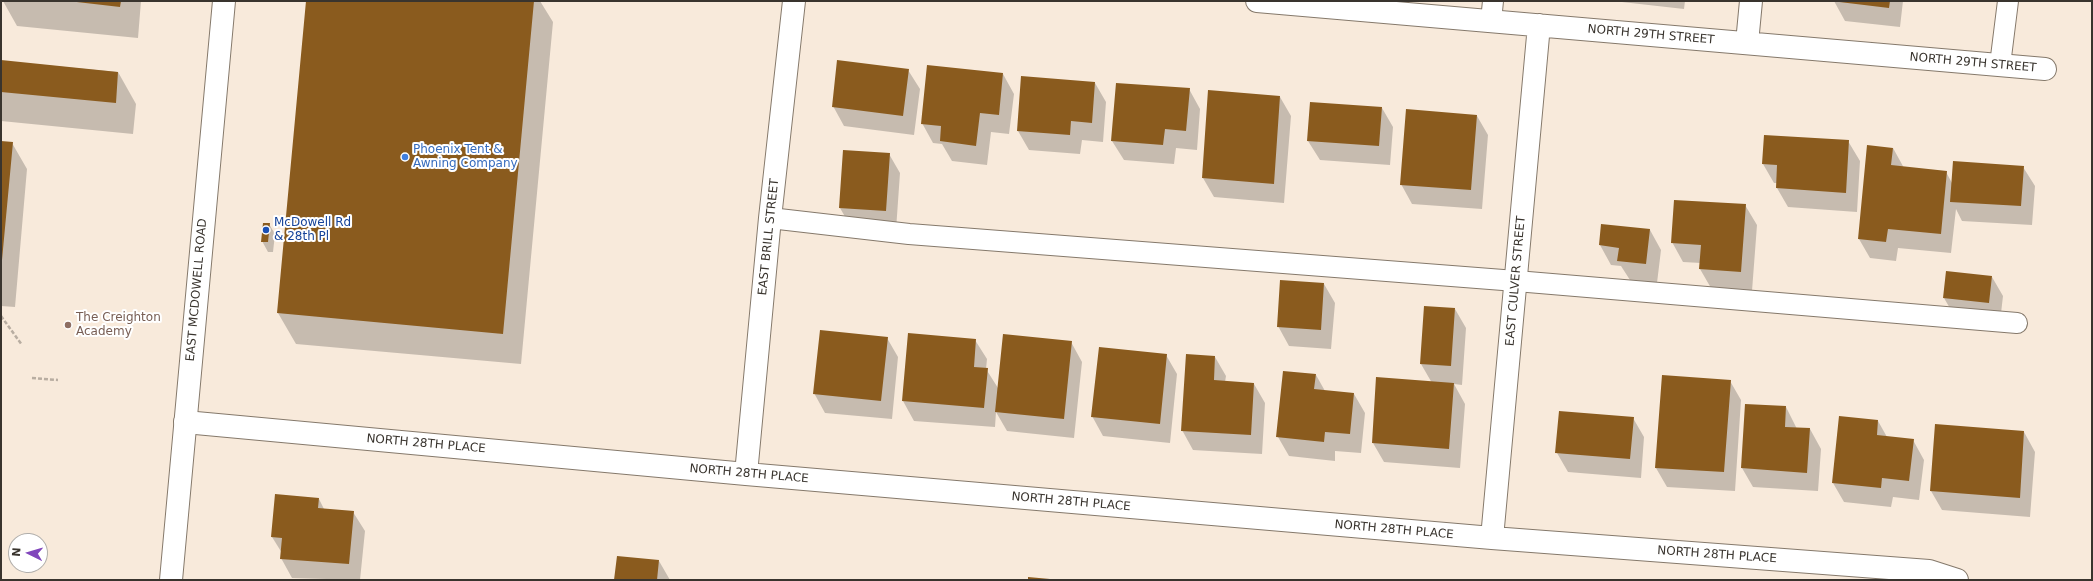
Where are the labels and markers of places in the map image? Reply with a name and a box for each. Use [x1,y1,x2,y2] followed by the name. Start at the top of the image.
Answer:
[413,143,518,171] place label: Phoenix Tent & Awning Company
[400,152,410,162] marker: Phoenix Tent & Awning Company
[274,216,351,244] place label: McDowell Rd & 28th Pl
[261,225,271,235] marker: McDowell Rd & 28th Pl
[76,311,161,339] place label: The Creighton Academy
[63,320,73,330] marker: The Creighton Academy

